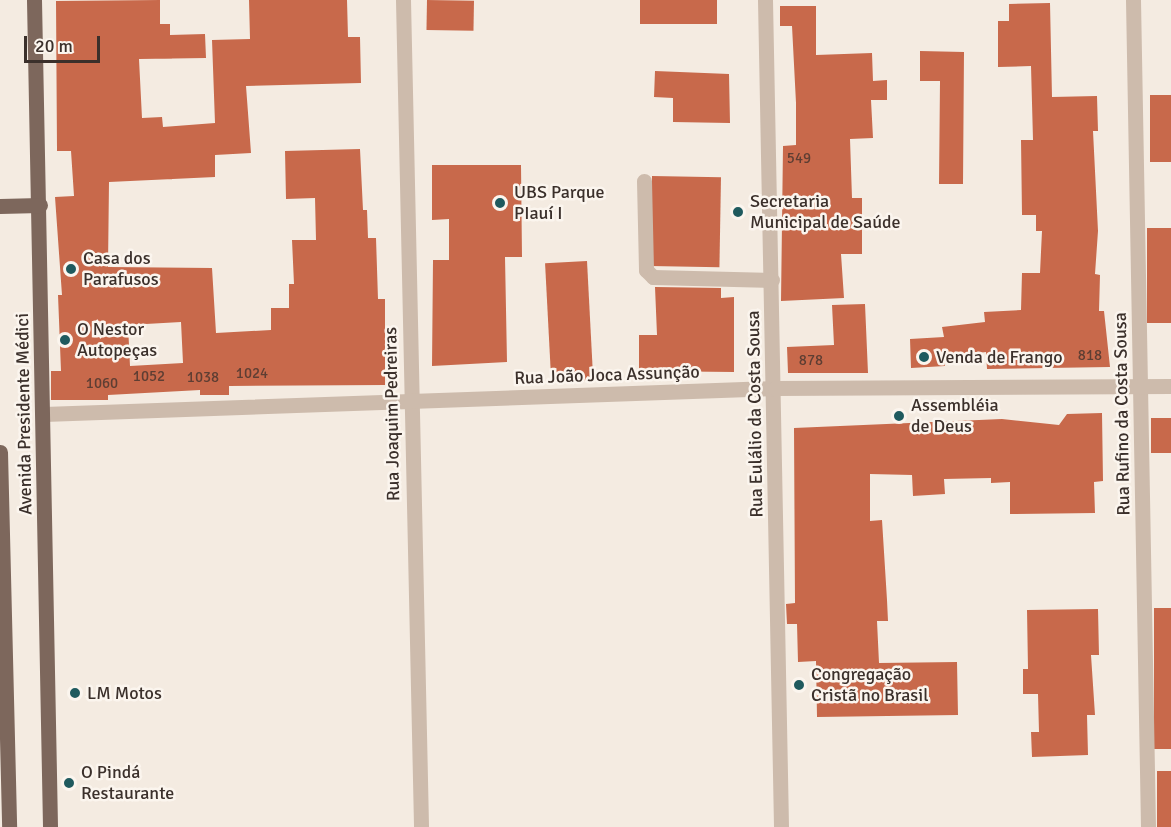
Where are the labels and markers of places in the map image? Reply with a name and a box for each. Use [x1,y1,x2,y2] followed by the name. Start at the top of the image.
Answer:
[514,182,605,224] place label: UBS Parque PIauí I
[750,191,901,234] place label: Secretaria Municipal de Saúde
[491,194,509,212] marker: UBS Parque PIauí I
[731,205,745,219] marker: Secretaria Municipal de Saúde
[83,248,159,290] place label: Casa dos Parafusos
[64,262,78,276] marker: Casa dos Parafusos
[77,319,157,362] place label: O Nestor Autopeças
[58,333,72,347] marker: O Nestor Autopeças
[936,346,1063,368] place label: Venda de Frango
[917,350,931,364] marker: Venda de Frango
[911,395,999,438] place label: Assembléia de Deus
[892,409,906,423] marker: Assembléia de Deus
[811,664,928,706] place label: Congregação Cristã no Brasil
[792,678,806,692] marker: Congregação Cristã no Brasil
[87,682,162,704] place label: LM Motos
[68,686,82,700] marker: LM Motos
[81,762,174,804] place label: O Pindá Restaurante
[62,776,76,790] marker: O Pindá Restaurante

